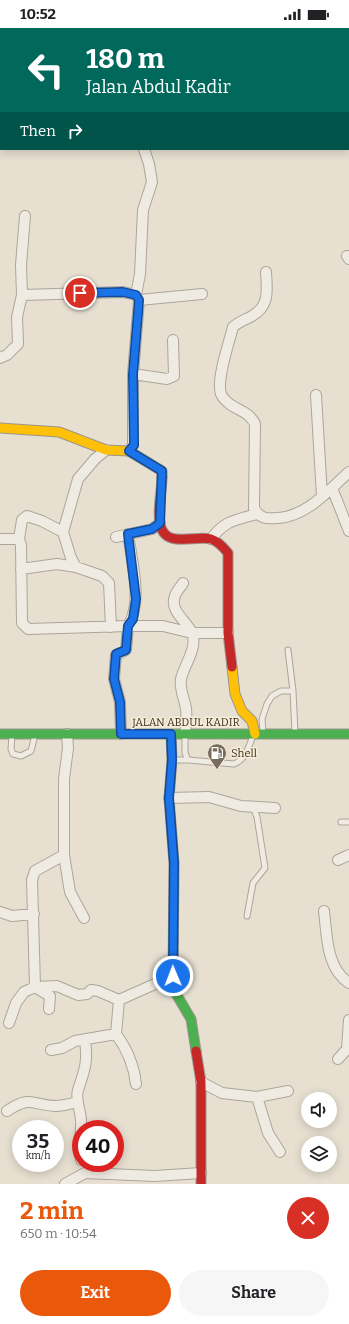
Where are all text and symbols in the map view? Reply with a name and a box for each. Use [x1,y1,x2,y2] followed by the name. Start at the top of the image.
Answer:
[20,5,56,23] text: 10:52
[86,42,164,75] text: 180 m
[20,44,72,96] icon: left
[86,76,231,98] text: Jalan Abdul Kadir
[64,120,86,142] icon: right
[20,122,56,140] text: Then
[63,276,97,310] pin
[69,282,91,304] icon: arrive
[131,716,241,729] street label: JALAN ABDUL KADIR
[206,742,228,770] fuel station icon: Shell
[231,747,257,760] place label: Shell
[152,955,194,997] position arrow
[301,1092,337,1172] map controls
[301,1092,337,1128] button: sound
[72,1120,124,1172] speed limit sign: 40
[27,1129,49,1153] text: 35
[301,1136,337,1172] button: layers
[26,1150,50,1162] text: km/h
[20,1197,84,1225] text: 2 min
[287,1197,329,1239] button: close
[20,1226,97,1241] text: 650 m · 10:54
[20,1270,171,1316] button: Exit
[179,1270,329,1316] button: Share

